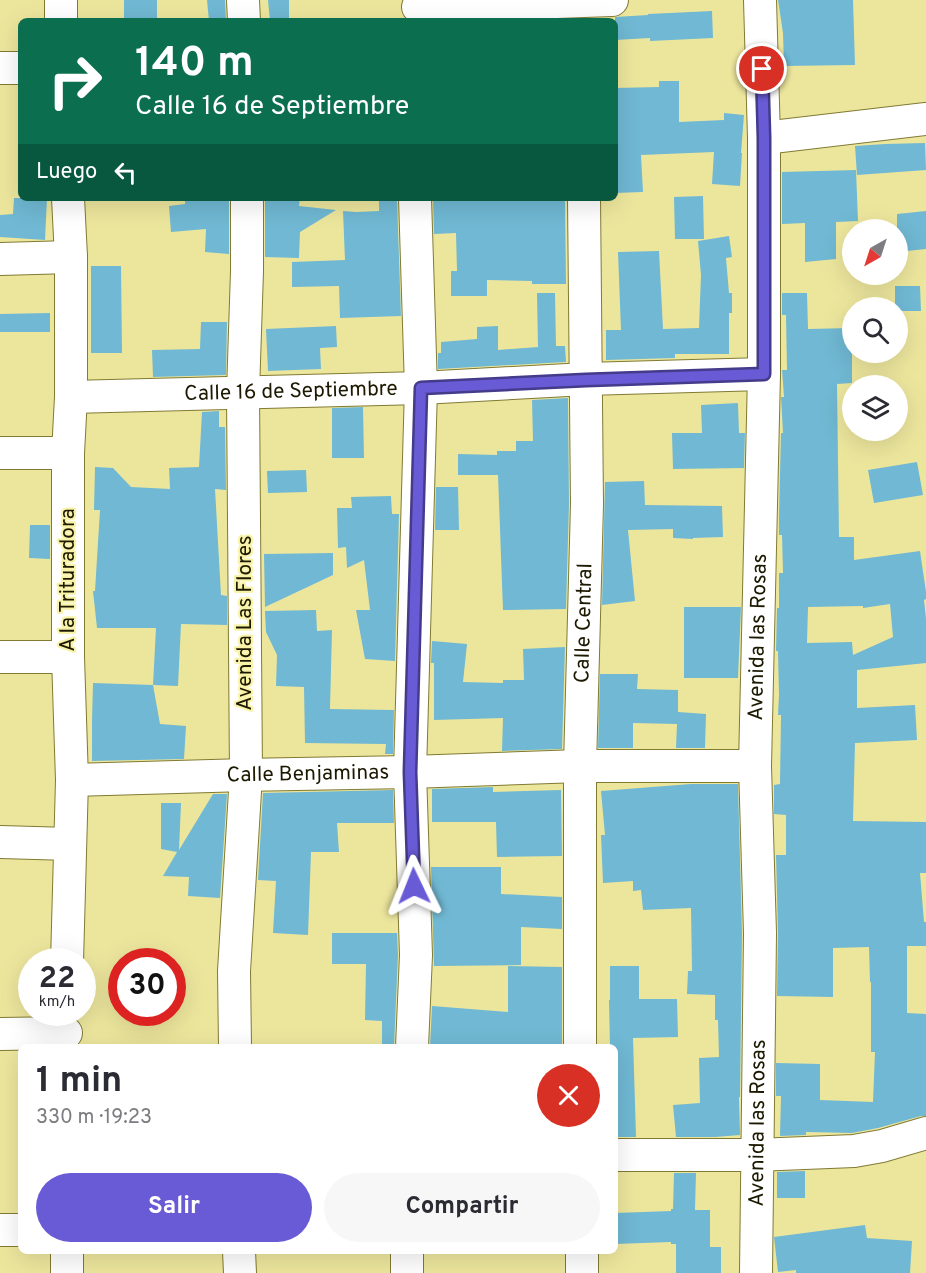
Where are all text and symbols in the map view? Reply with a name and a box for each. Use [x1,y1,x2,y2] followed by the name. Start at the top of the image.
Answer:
[135,38,254,91] text: 140 m
[36,42,114,120] icon: right
[736,43,787,94] pin
[745,52,778,85] icon: arrive
[135,90,409,124] text: Calle 16 de Septiembre
[109,156,142,189] icon: left
[36,159,97,186] text: Luego
[842,219,908,285] north arrow
[842,219,908,441] map controls
[842,297,908,363] button: search
[184,375,398,408] street label: Calle 16 de Septiembre
[842,375,908,441] button: layers
[55,508,82,652] street label: A la Trituradora
[232,535,259,711] street label: Avenida Las Flores
[743,553,773,721] street label: Avenida las Rosas
[569,563,599,683] street label: Calle Central
[226,759,389,789] street label: Calle Benjaminas
[382,854,446,918] position arrow
[108,948,186,1026] speed limit sign: 30
[39,961,75,998] text: 22
[39,993,75,1012] text: km/h
[743,1039,772,1207] street label: Avenida las Rosas
[36,1059,122,1105] text: 1 min
[537,1064,600,1127] button: close
[36,1105,152,1131] text: 330 m · 19:23
[36,1173,312,1242] button: Salir
[324,1173,600,1242] button: Compartir

